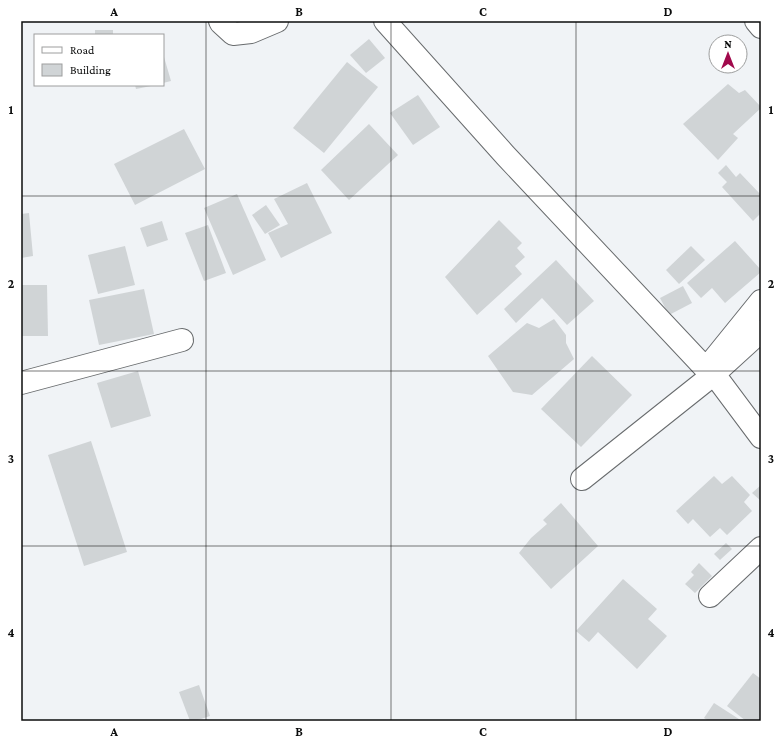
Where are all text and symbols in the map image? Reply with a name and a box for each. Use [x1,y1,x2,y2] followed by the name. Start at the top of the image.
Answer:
[109,4,118,19] text: A
[295,4,303,19] text: B
[479,4,487,19] text: C
[664,4,673,19] text: D
[34,34,164,86] legend
[708,34,748,74] north arrow
[724,38,732,50] text: N
[70,43,95,57] text: Road
[70,63,111,77] text: Building
[9,102,14,117] text: 1
[769,102,774,117] text: 1
[8,276,15,291] text: 2
[768,276,775,291] text: 2
[8,451,14,466] text: 3
[768,451,774,466] text: 3
[7,625,15,640] text: 4
[767,625,775,640] text: 4
[109,724,118,739] text: A
[295,724,303,739] text: B
[479,724,487,739] text: C
[664,724,673,739] text: D

